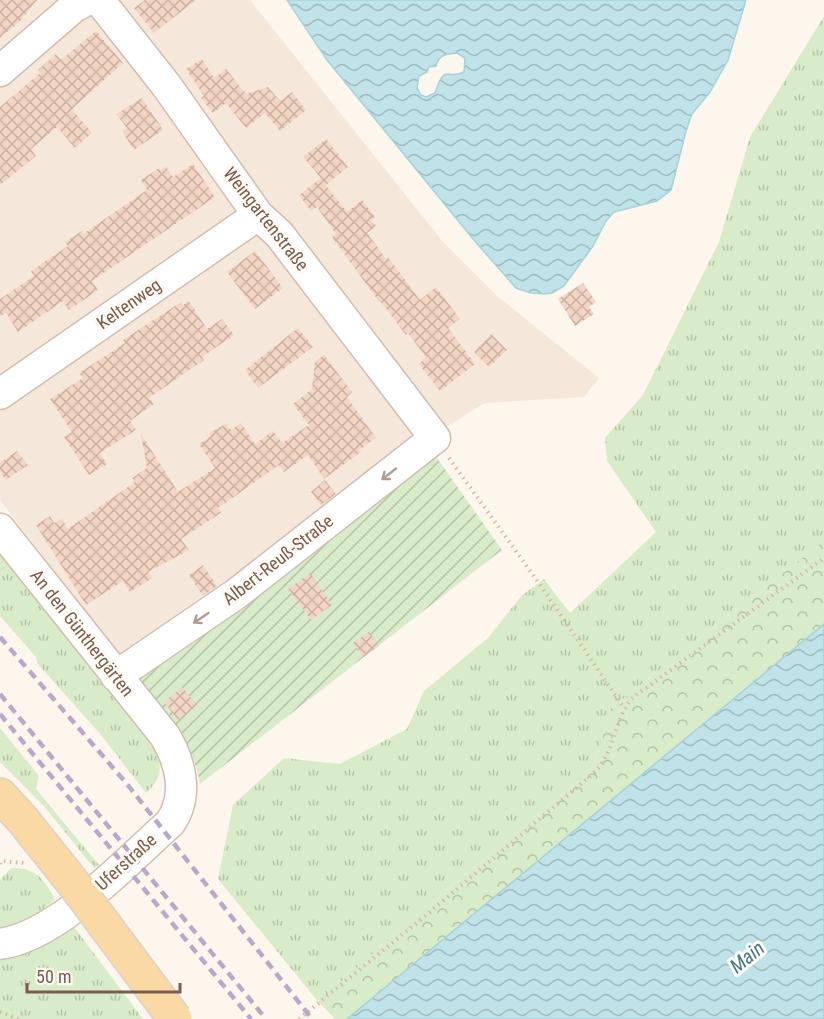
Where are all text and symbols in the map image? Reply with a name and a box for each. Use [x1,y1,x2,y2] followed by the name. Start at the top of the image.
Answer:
[219,163,313,275] street label: Weingartenstraße
[93,274,165,333] street label: Keltenweg
[381,467,397,480] one-way arrow
[218,510,337,609] street label: Albert-Reuß-Straße
[26,565,138,700] street label: An den Günthergärten
[193,612,209,624] one-way arrow
[91,829,160,894] street label: Uferstraße
[725,936,769,978] water label: Main
[27,956,180,994] scale bar
[36,966,71,987] text: 50 m

